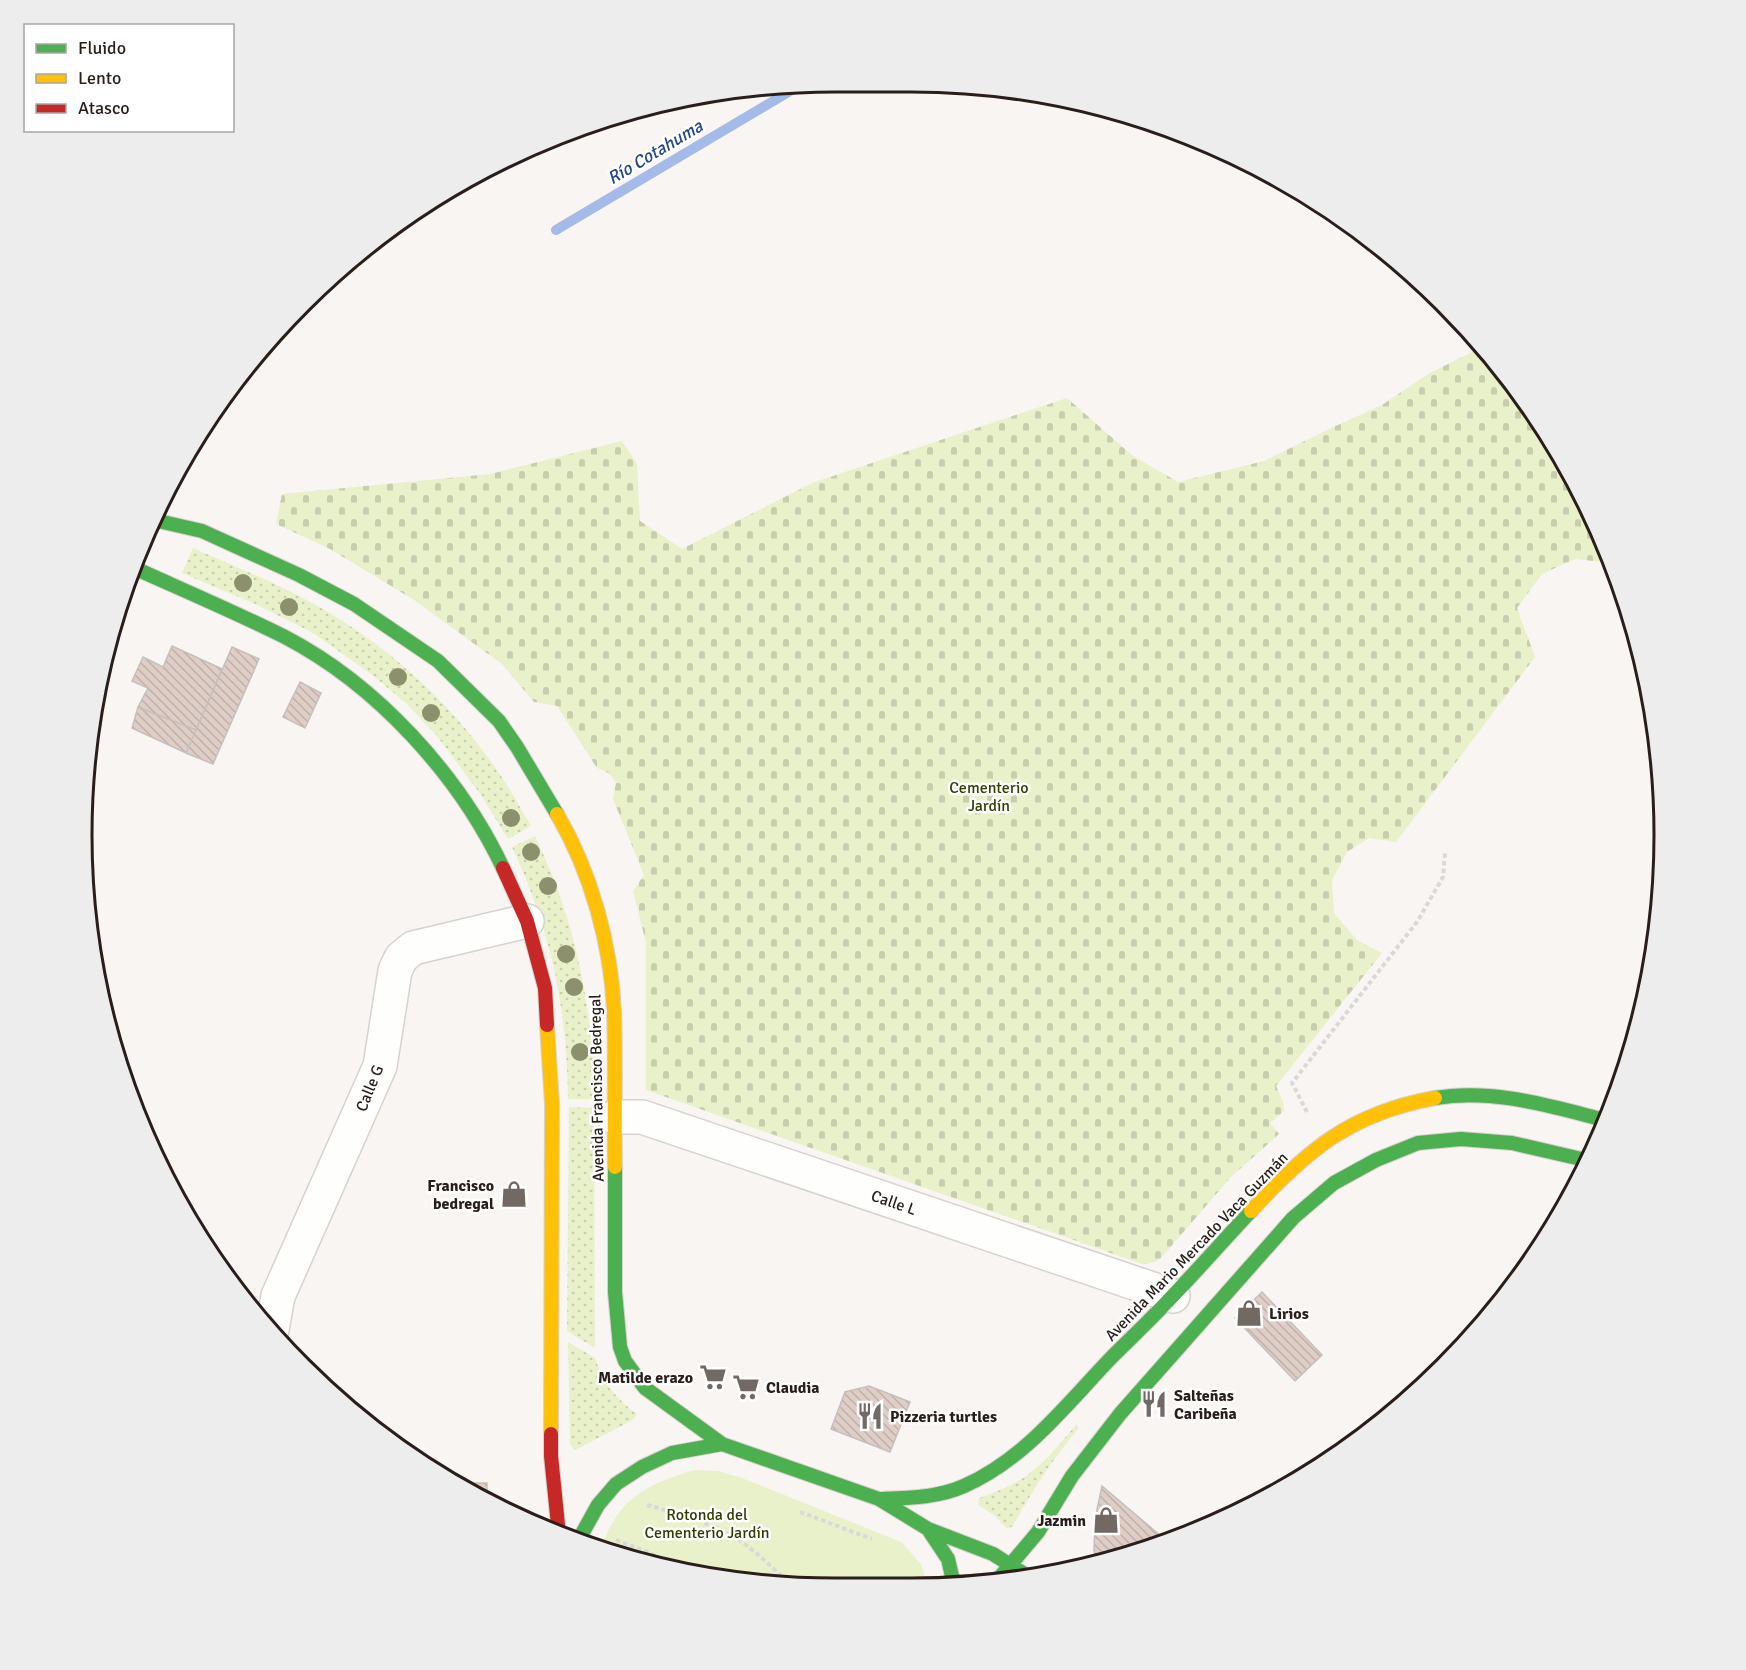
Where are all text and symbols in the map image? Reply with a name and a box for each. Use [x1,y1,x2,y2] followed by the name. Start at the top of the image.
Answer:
[24,24,234,132] legend
[78,37,126,59] text: Fluido
[78,67,121,89] text: Lento
[78,97,130,119] text: Atasco
[603,114,707,189] water label: Río Cotahuma
[949,778,1029,816] park label: Cementerio Jardín
[585,994,609,1182] street label: Avenida Francisco Bedregal
[352,1062,388,1115] street label: Calle G
[1101,1148,1293,1345] street label: Avenida Mario Mercado Vaca Guzmán
[427,1176,494,1214] place label: Francisco bedregal
[499,1179,529,1209] shop icon: Francisco bedregal
[868,1186,919,1220] street label: Calle L
[1234,1298,1264,1328] shop icon: Lirios
[1269,1304,1309,1324] place label: Lirios
[698,1362,728,1392] supermarket icon: Matilde erazo
[598,1368,693,1388] place label: Matilde erazo
[731,1372,761,1402] supermarket icon: Claudia
[766,1378,819,1398] place label: Claudia
[1174,1386,1237,1424] place label: Salteñas Caribeña
[1139,1389,1169,1419] restaurant icon: Salteñas Caribeña
[855,1401,885,1431] restaurant icon: Pizzeria turtles
[890,1407,997,1427] place label: Pizzeria turtles
[645,1505,769,1543] park label: Rotonda del Cementerio Jardín
[1091,1505,1121,1535] shop icon: Jazmin
[1037,1511,1086,1531] place label: Jazmin

